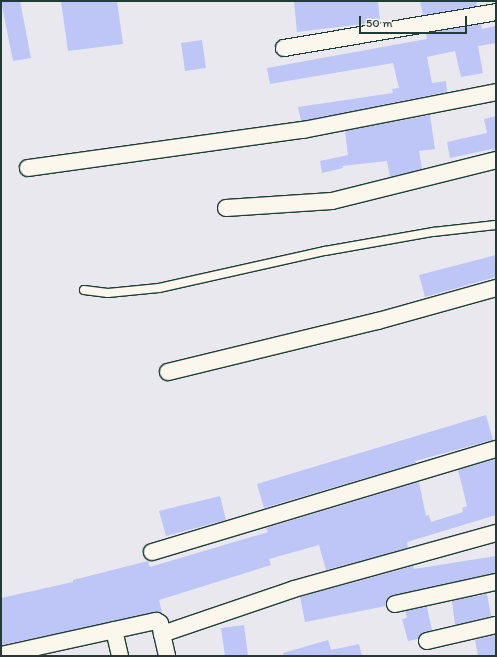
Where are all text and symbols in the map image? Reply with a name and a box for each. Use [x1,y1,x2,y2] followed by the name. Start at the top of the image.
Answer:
[361,8,469,34] scale bar
[366,16,392,30] text: 50 m

